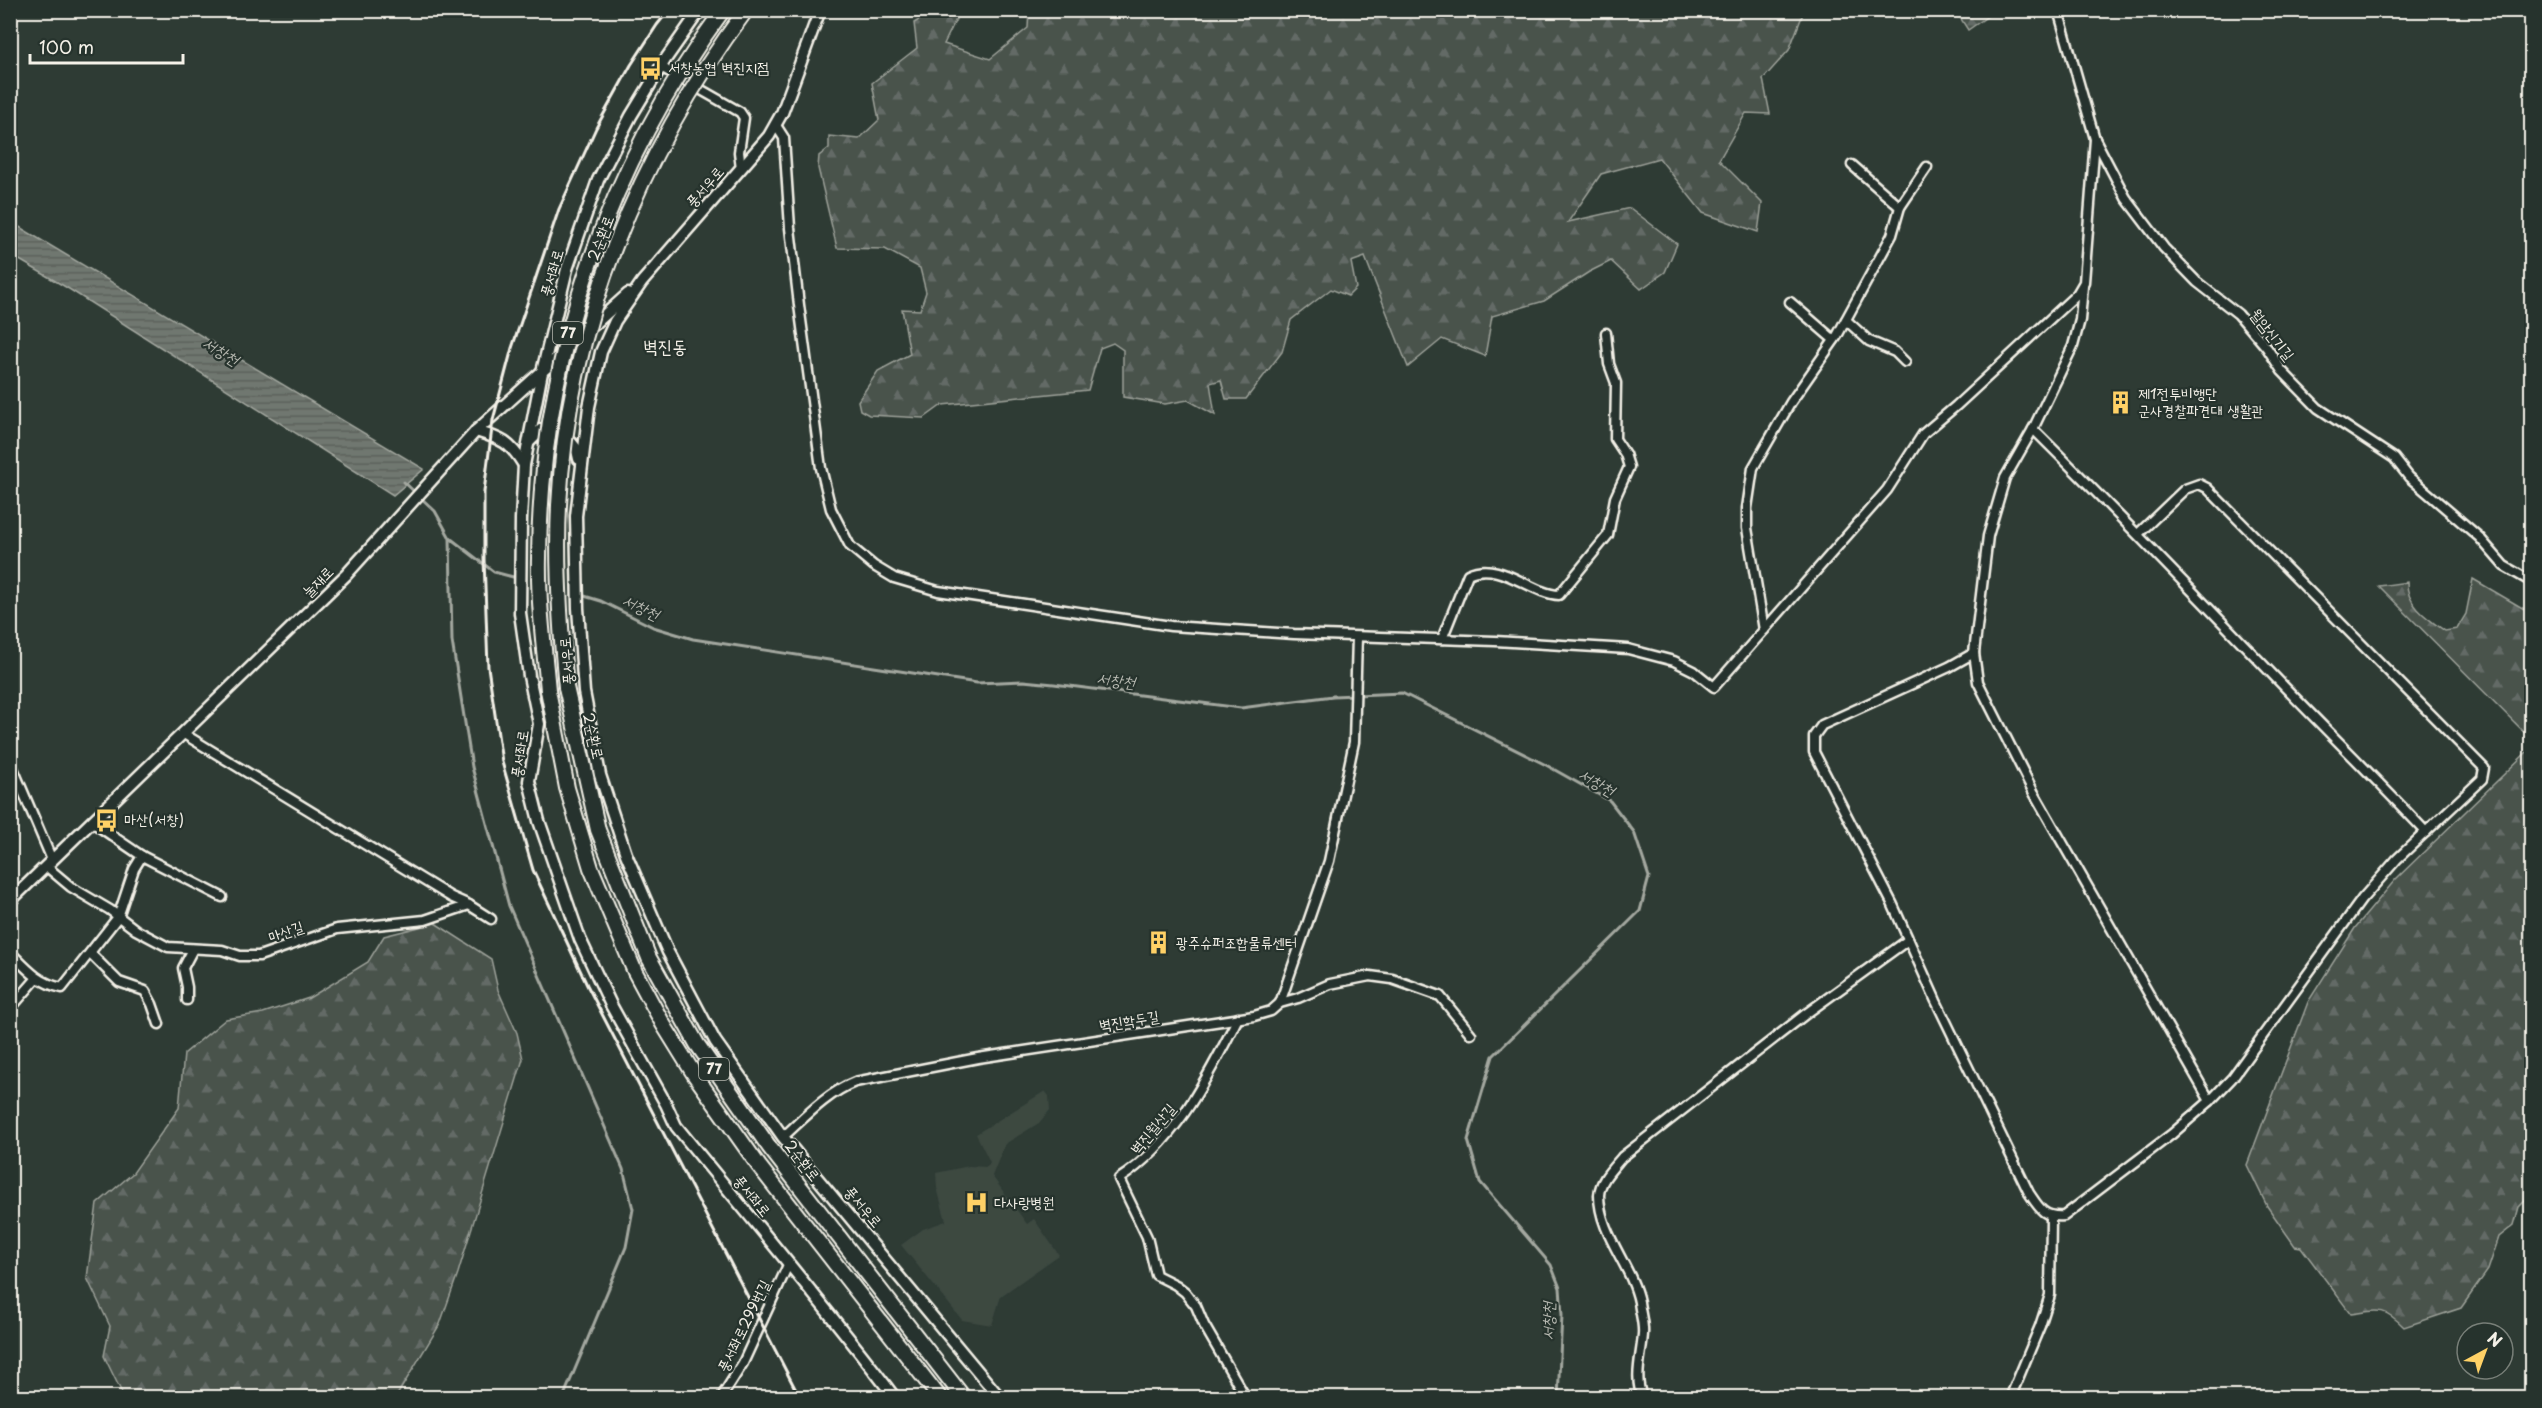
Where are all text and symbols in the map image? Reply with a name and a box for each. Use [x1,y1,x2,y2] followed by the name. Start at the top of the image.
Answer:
[30,27,183,65] scale bar
[39,33,94,60] text: 100 m
[637,55,663,81] bus stop icon: 서창농협 벽진지점
[668,55,769,78] place label: 서창농협 벽진지점
[679,160,728,212] street label: 풍서우로
[580,211,619,263] street label: 2순환로
[533,246,568,299] street label: 풍서좌로
[2246,303,2301,365] street label: 월암신기길
[553,322,583,344] road number: 77
[199,330,246,371] water label: 서창천
[643,332,687,359] district label: 벽진동
[2138,381,2264,421] place label: 제1전투비행단 군사경찰파견대 생활관
[2107,390,2133,416] building icon: 제1전투비행단 군사경찰파견대 생활관
[296,560,338,602] street label: 눌재로
[619,587,666,626] water label: 서창천
[552,636,579,686] street label: 풍서우로
[1095,665,1139,694] water label: 서창천
[578,710,611,761] street label: 2순환로
[504,728,533,779] street label: 풍서좌로
[1575,761,1622,802] water label: 서창천
[93,807,119,833] bus stop icon: 마산(서창)
[124,807,184,830] place label: 마산(서창)
[265,914,306,947] street label: 마산길
[1145,930,1171,956] building icon: 광주슈퍼조합물류센터
[1176,930,1297,953] place label: 광주슈퍼조합물류센터
[1097,1003,1160,1036] street label: 벽진학두길
[699,1058,729,1080] road number: 77
[1124,1098,1180,1159] street label: 벽진월산길
[780,1135,827,1186] street label: 2순환로
[729,1169,777,1221] street label: 풍서좌로
[840,1180,888,1232] street label: 풍서우로
[963,1190,989,1216] hospital icon: 다사랑병원
[994,1190,1054,1213] place label: 다사랑병원
[710,1275,775,1375] street label: 풍서좌로299번길
[1535,1299,1559,1341] water label: 서창천
[2455,1321,2515,1381] north arrow
[2483,1326,2508,1352] text: N

